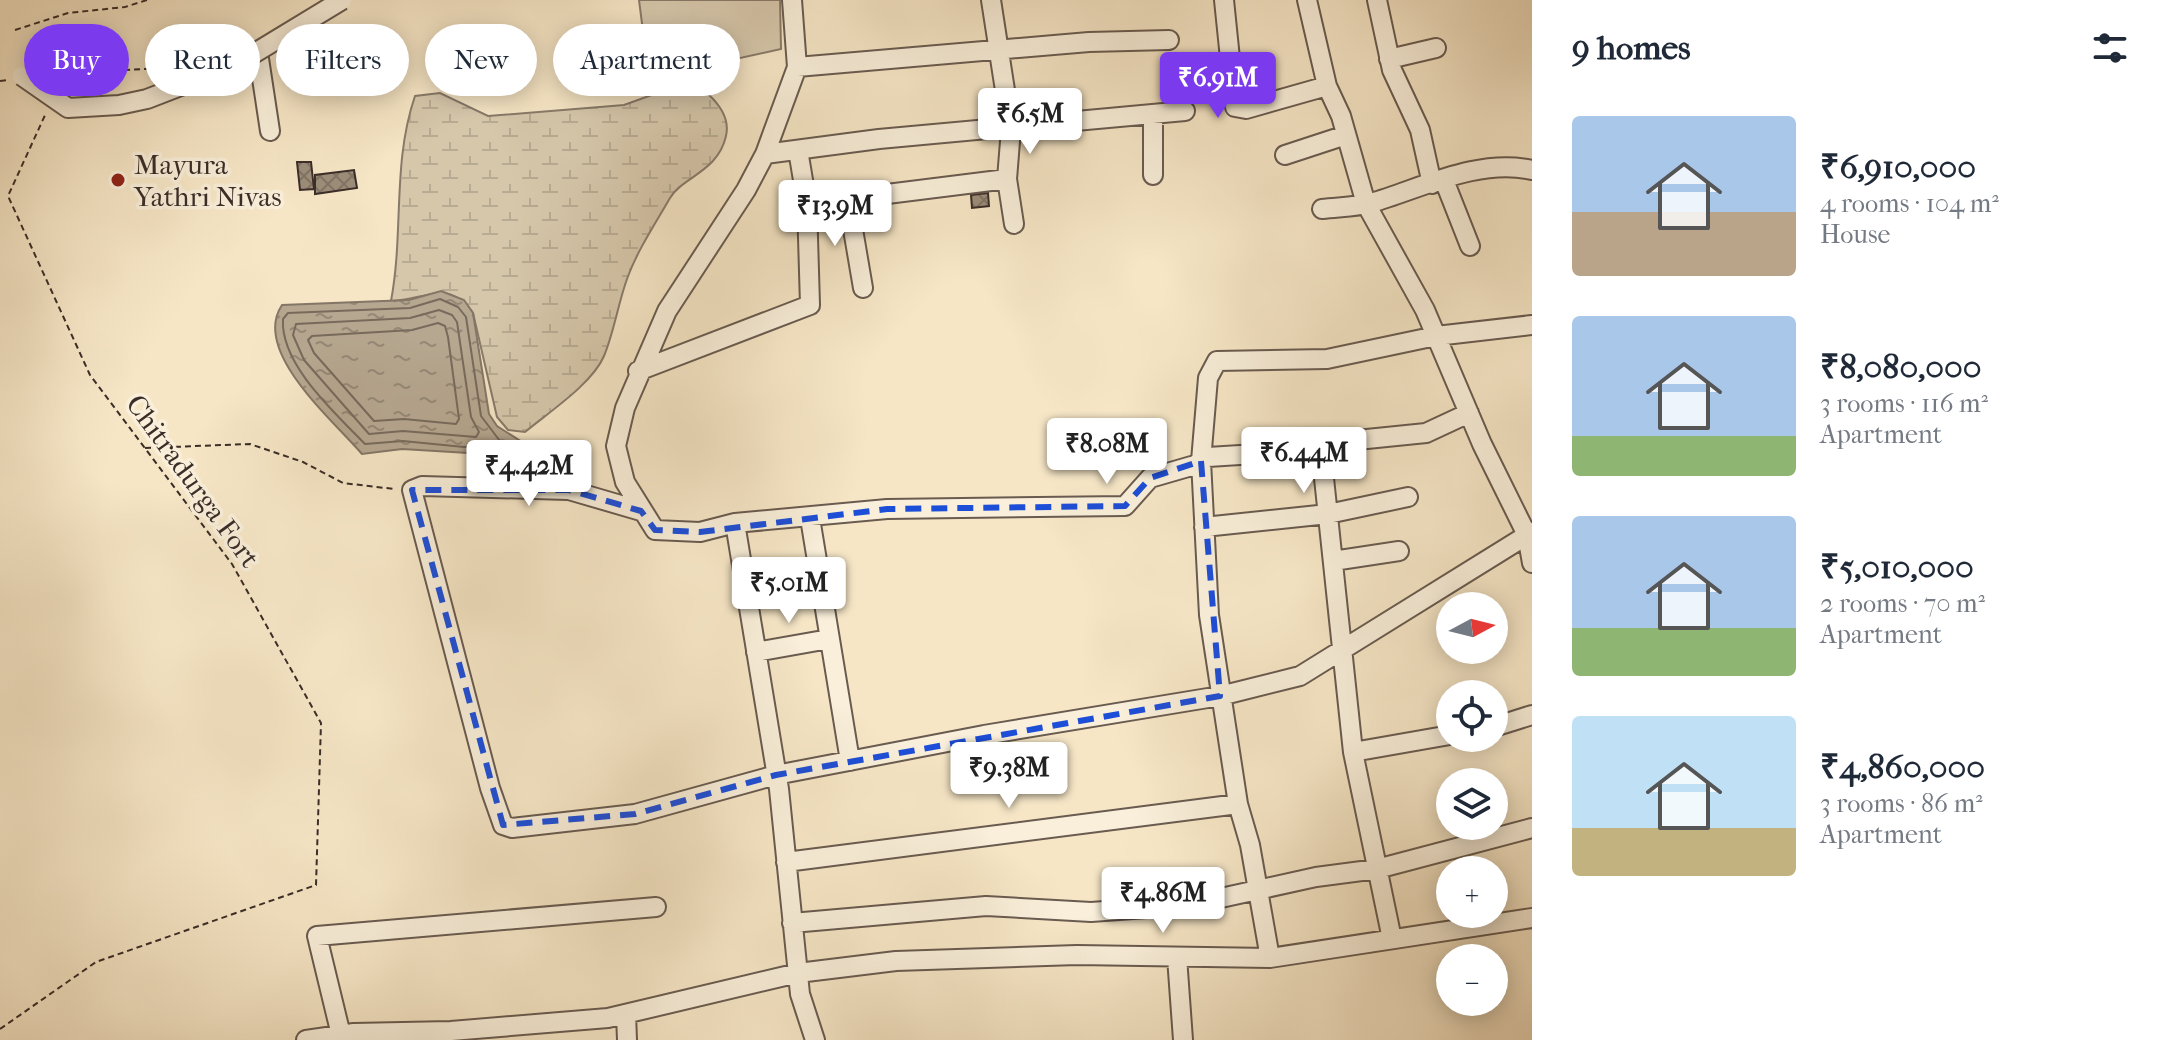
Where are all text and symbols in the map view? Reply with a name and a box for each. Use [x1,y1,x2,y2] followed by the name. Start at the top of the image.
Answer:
[24,24,129,96] chip: Buy
[145,24,260,96] chip: Rent
[276,24,409,96] chip: Filters
[425,24,537,96] chip: New
[553,24,740,96] chip: Apartment
[2088,26,2132,70] icon: filters
[1572,28,1691,68] text: 9 homes
[1153,52,1283,120] pin: ₹6.91M
[1178,62,1258,93] text: ₹6.91M
[974,88,1086,156] pin: ₹6.5M
[996,98,1064,129] text: ₹6.5M
[1820,147,1976,187] text: ₹6,910,000
[133,148,281,213] place label: Mayura Yathri Nivas
[1636,148,1732,244] icon: home
[109,171,127,189] marker: Mayura Yathri Nivas
[770,180,900,248] pin: ₹13.9M
[1820,188,1999,219] text: 4 rooms · 104 m²
[797,190,873,221] text: ₹13.9M
[1820,219,1890,250] text: House
[1820,347,1982,387] text: ₹8,080,000
[1636,348,1732,444] icon: home
[119,388,267,574] street label: Chitradurga Fort
[1820,388,1988,419] text: 3 rooms · 116 m²
[1042,418,1172,486] pin: ₹8.08M
[1820,419,1942,450] text: Apartment
[1239,427,1369,495] pin: ₹6.44M
[1065,428,1149,459] text: ₹8.08M
[1259,437,1349,468] text: ₹6.44M
[464,440,594,508] pin: ₹4.42M
[484,450,574,481] text: ₹4.42M
[1820,547,1974,587] text: ₹5,010,000
[1636,548,1732,644] icon: home
[724,557,854,625] pin: ₹5.01M
[750,567,828,598] text: ₹5.01M
[1820,588,1985,619] text: 2 rooms · 70 m²
[1436,592,1508,664] north arrow
[1436,592,1508,1016] map controls
[1820,619,1942,650] text: Apartment
[1436,680,1508,752] button: locate
[944,742,1074,810] pin: ₹9.38M
[1820,747,1985,787] text: ₹4,860,000
[1636,748,1732,844] icon: home
[968,752,1050,783] text: ₹9.38M
[1436,768,1508,840] button: layers
[1820,788,1983,819] text: 3 rooms · 86 m²
[1820,819,1942,850] text: Apartment
[1436,856,1508,928] button: +
[1098,867,1228,935] pin: ₹4.86M
[1120,877,1206,908] text: ₹4.86M
[1436,944,1508,1016] button: −

